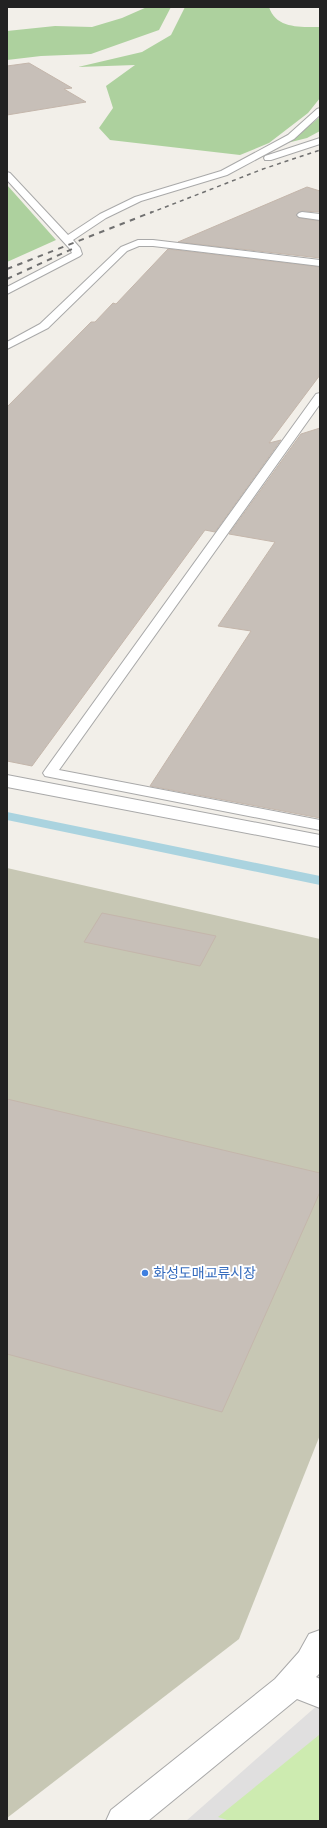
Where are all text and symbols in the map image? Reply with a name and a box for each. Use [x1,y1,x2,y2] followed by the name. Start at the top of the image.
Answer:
[153,1264,256,1281] place label: 화성도매교류시장
[140,1268,150,1278] marker: 화성도매교류시장

